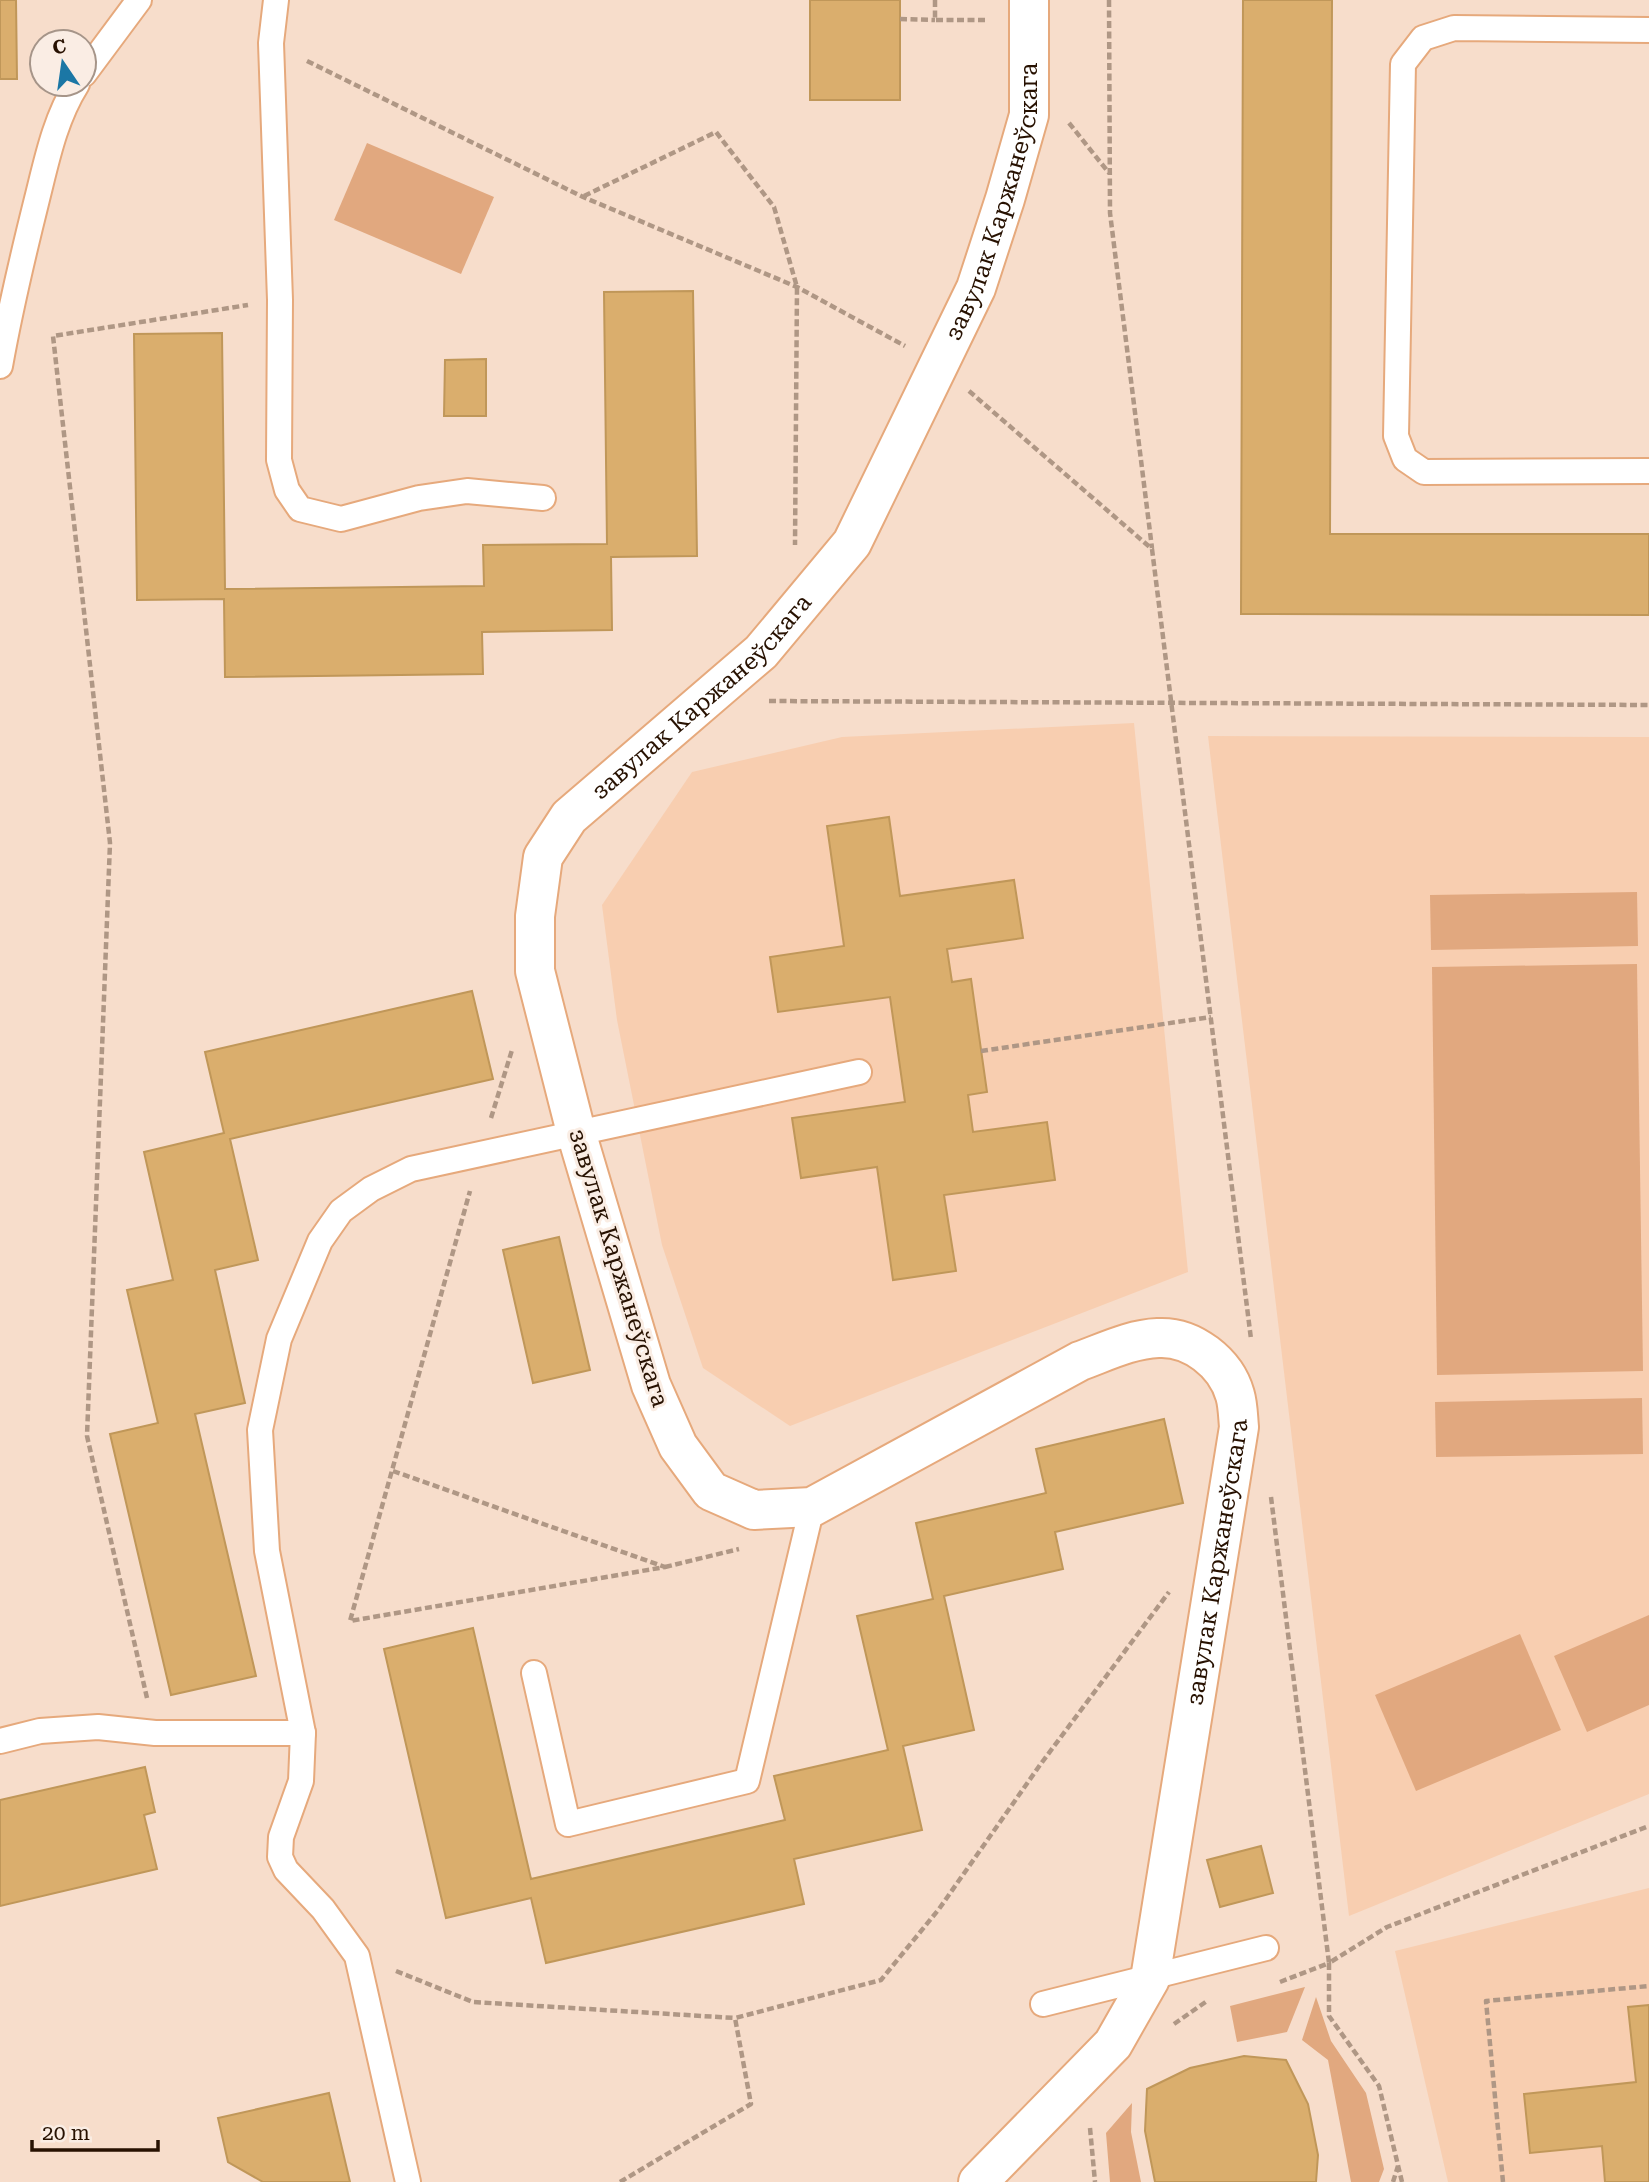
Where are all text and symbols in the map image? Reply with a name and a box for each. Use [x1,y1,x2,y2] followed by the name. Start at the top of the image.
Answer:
[28,28,98,98] north arrow
[50,34,68,60] text: С
[939,63,1043,345] street label: завулак Каржанеўскага
[586,589,817,805] street label: завулак Каржанеўскага
[563,1126,675,1410] street label: завулак Каржанеўскага
[1180,1418,1253,1707] street label: завулак Каржанеўскага
[32,2108,158,2152] scale bar
[42,2121,90,2145] text: 20 m

